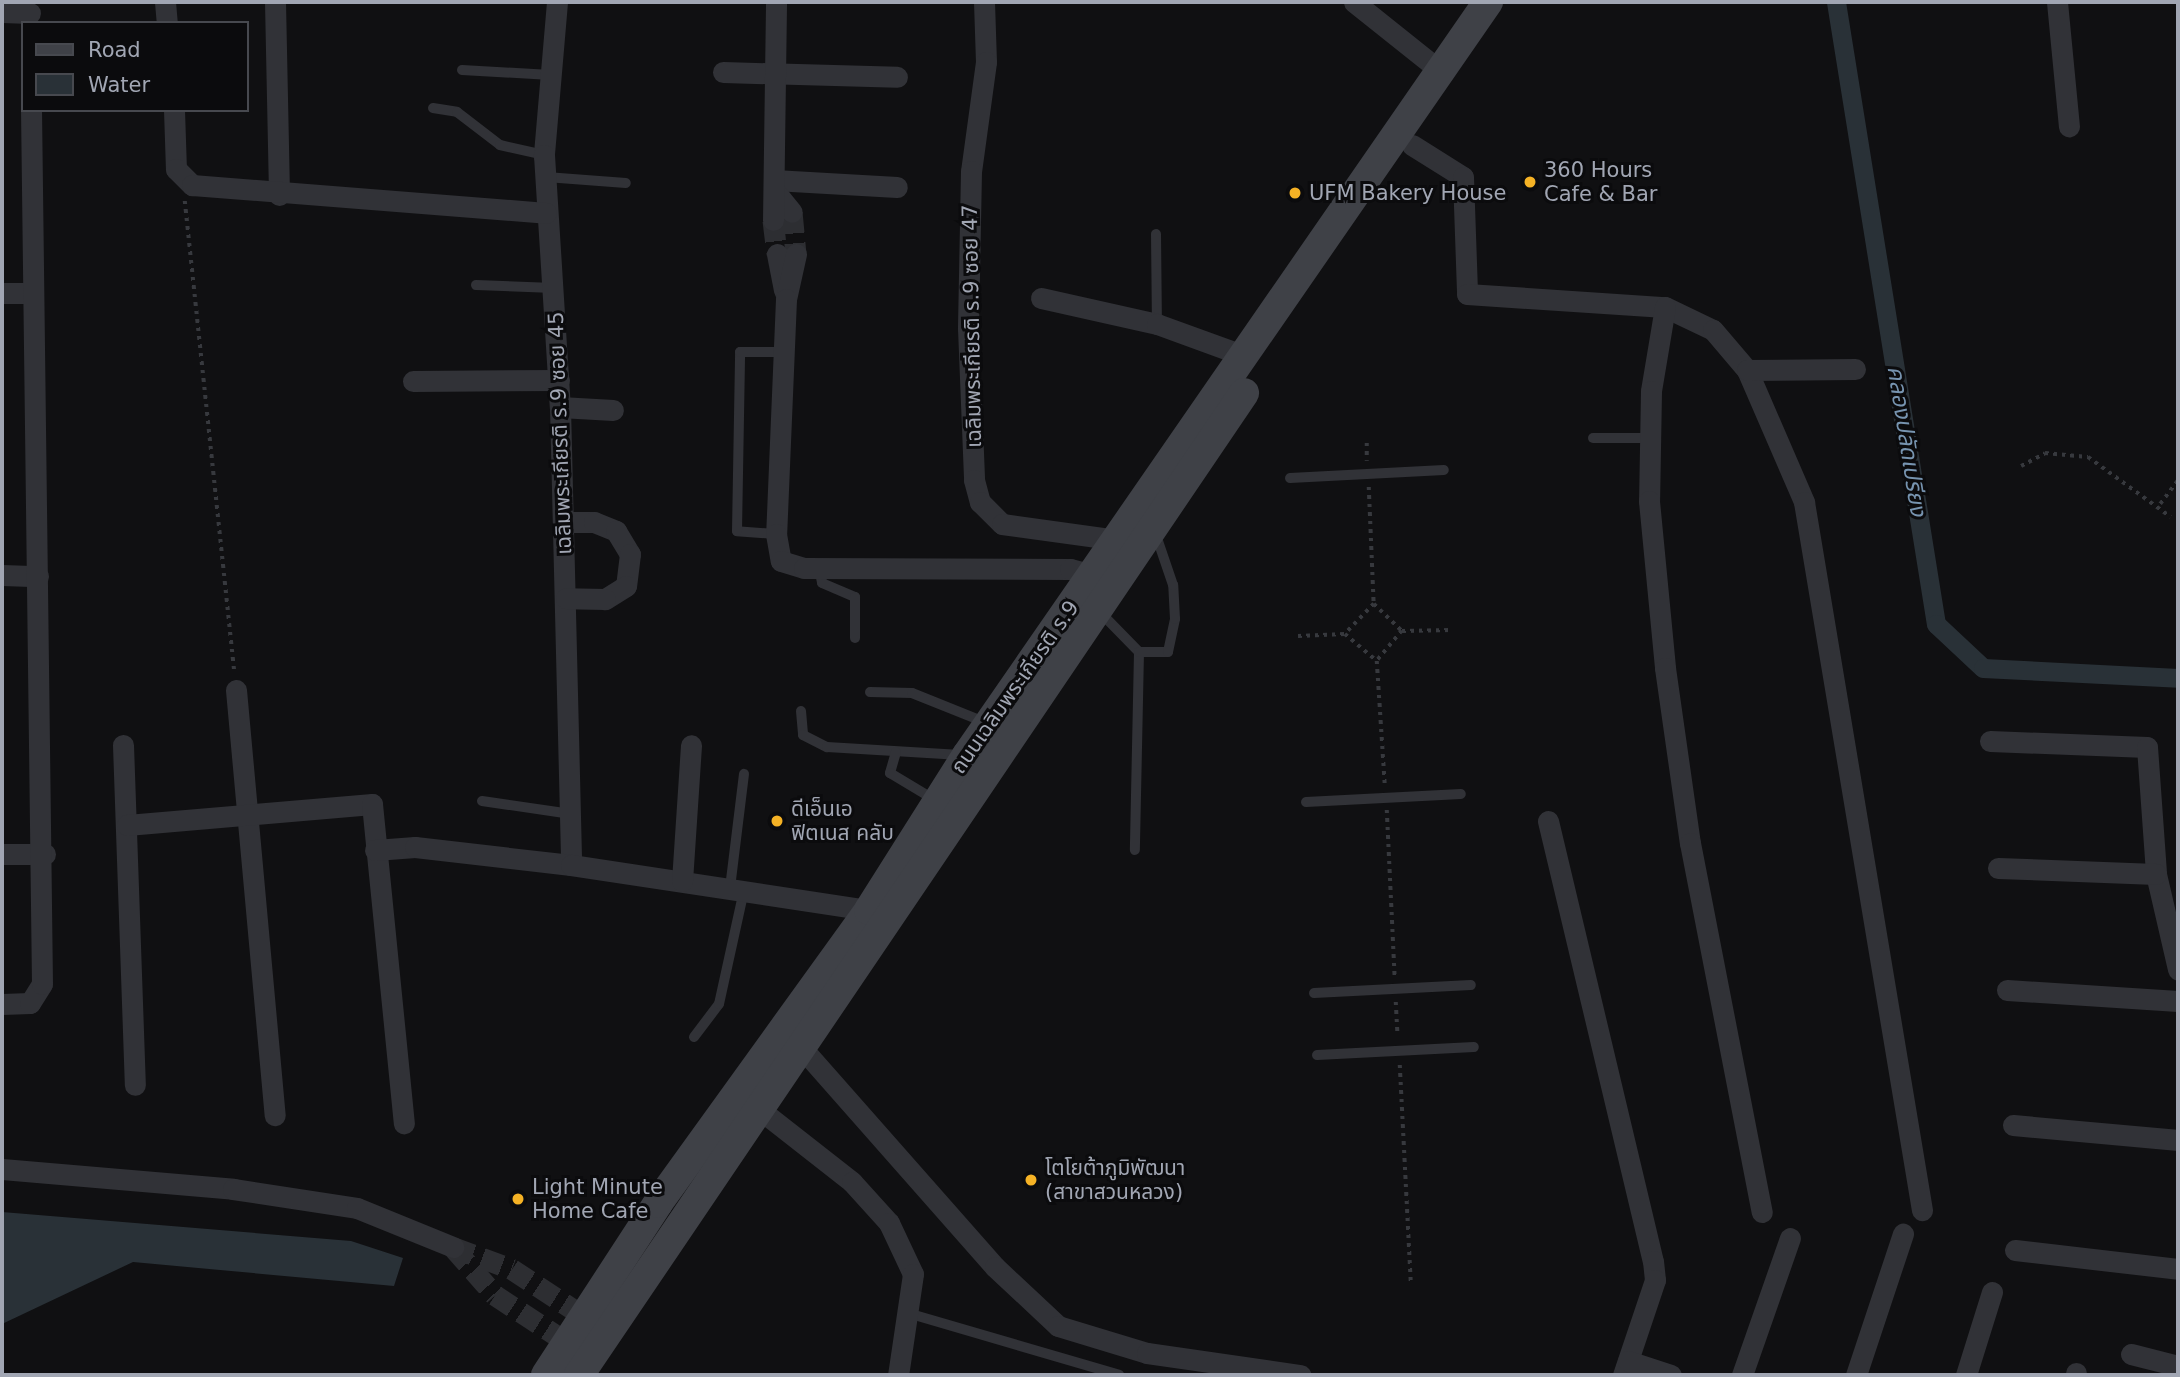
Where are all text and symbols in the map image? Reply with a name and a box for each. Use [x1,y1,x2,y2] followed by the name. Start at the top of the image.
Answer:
[21,21,248,112] legend
[88,38,141,62] text: Road
[88,73,150,97] text: Water
[1544,157,1657,207] place label: 360 Hours Cafe & Bar
[1522,174,1538,190] marker: 360 Hours Cafe & Bar
[1309,180,1506,206] place label: UFM Bakery House
[1287,185,1303,201] marker: UFM Bakery House
[957,204,987,448] street label: เฉลิมพระเกียรติ ร.9 ซอย 47
[543,311,577,555] street label: เฉลิมพระเกียรติ ร.9 ซอย 45
[1882,364,1932,518] water label: คลองปลัดเปรียง
[946,596,1084,778] street label: ถนนเฉลิมพระเกียรติ ร.9
[791,796,894,846] place label: ดีเอ็นเอ ฟิตเนส คลับ
[769,813,785,829] marker: ดีเอ็นเอ ฟิตเนส คลับ
[1045,1155,1185,1205] place label: โตโยต้าภูมิพัฒนา (สาขาสวนหลวง)
[1023,1172,1039,1188] marker: โตโยต้าภูมิพัฒนา (สาขาสวนหลวง)
[532,1174,663,1224] place label: Light Minute Home Cafe
[510,1191,526,1207] marker: Light Minute Home Cafe

